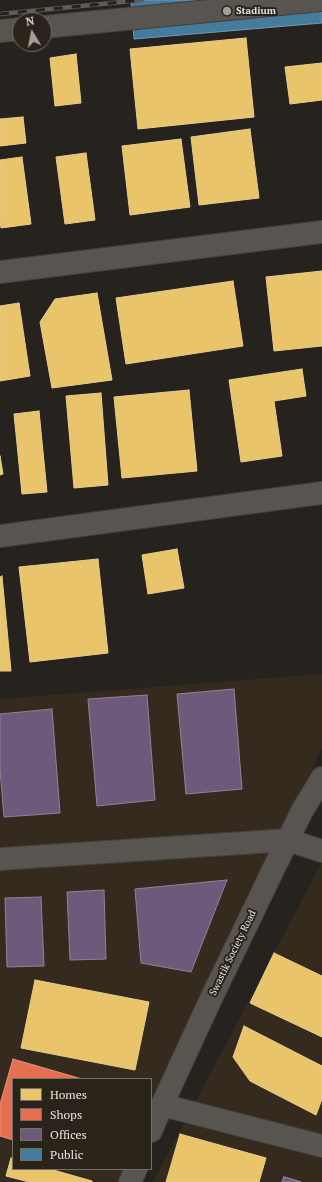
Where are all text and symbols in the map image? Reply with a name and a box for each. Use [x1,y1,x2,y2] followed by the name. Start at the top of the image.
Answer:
[221,5,233,17] marker: Stadium
[236,5,276,17] place label: Stadium
[12,12,52,52] north arrow
[25,14,35,29] text: N
[207,908,259,998] street label: Swastik Society Road
[12,1078,152,1170] legend
[50,1087,87,1102] text: Homes
[50,1107,82,1122] text: Shops
[50,1127,87,1142] text: Offices
[50,1147,83,1162] text: Public

